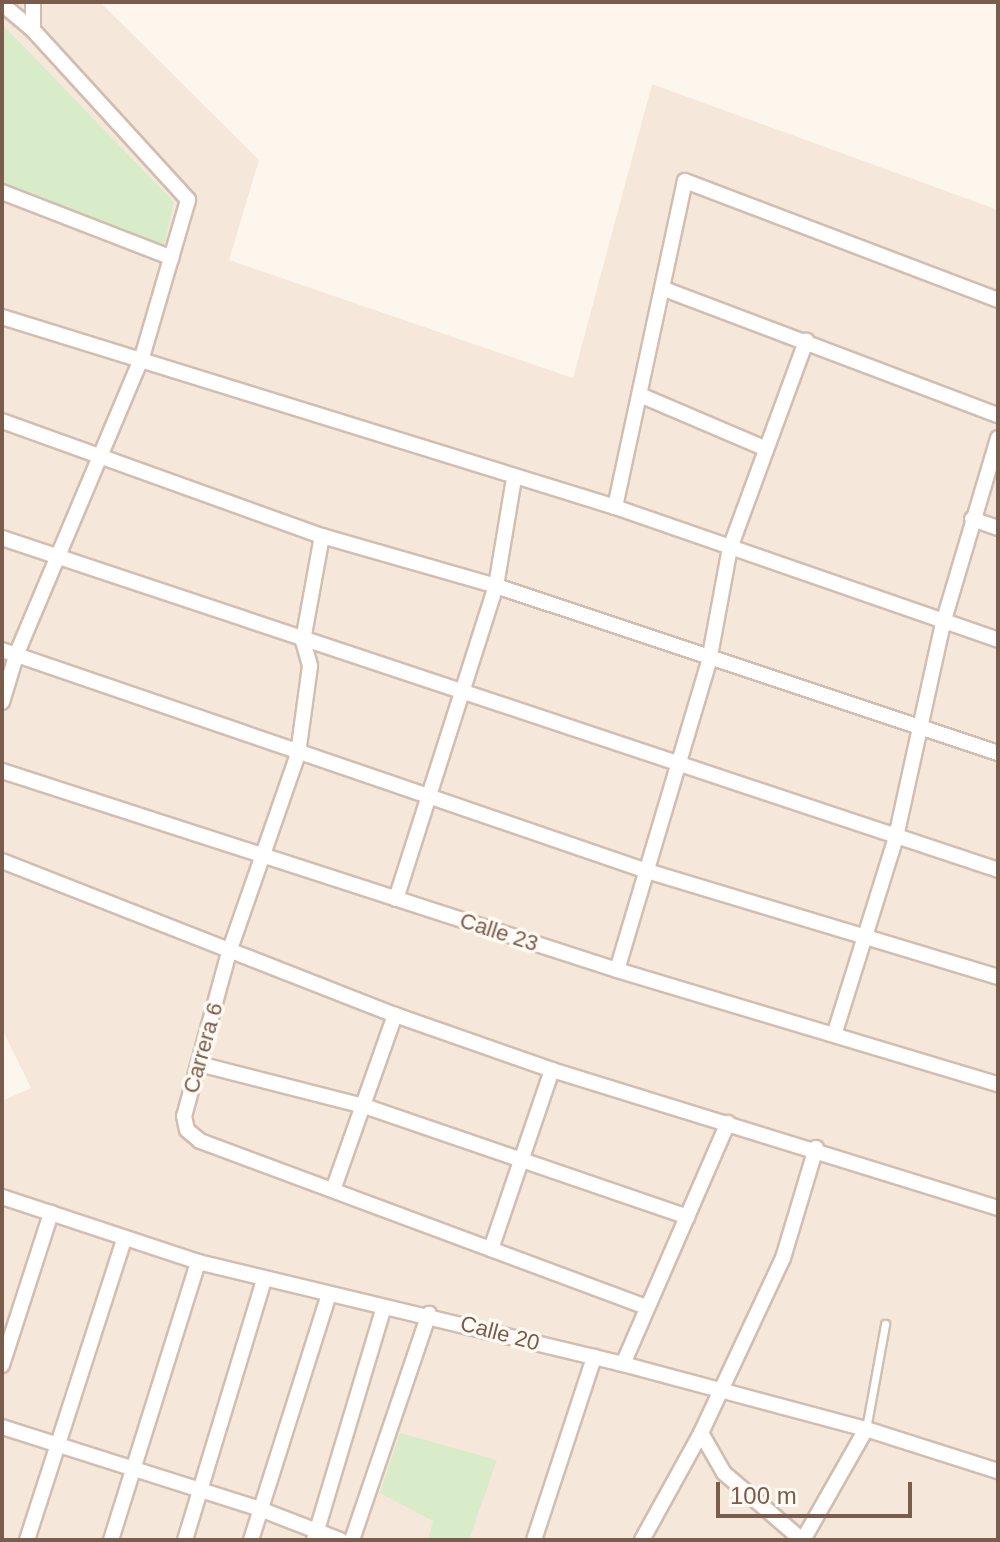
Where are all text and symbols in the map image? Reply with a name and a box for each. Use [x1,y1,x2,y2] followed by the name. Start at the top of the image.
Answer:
[457,907,541,957] street label: Calle 23
[178,1000,228,1096] street label: Carrera 6
[458,1310,542,1356] street label: Calle 20
[720,1466,916,1516] scale bar
[730,1482,797,1509] text: 100 m

